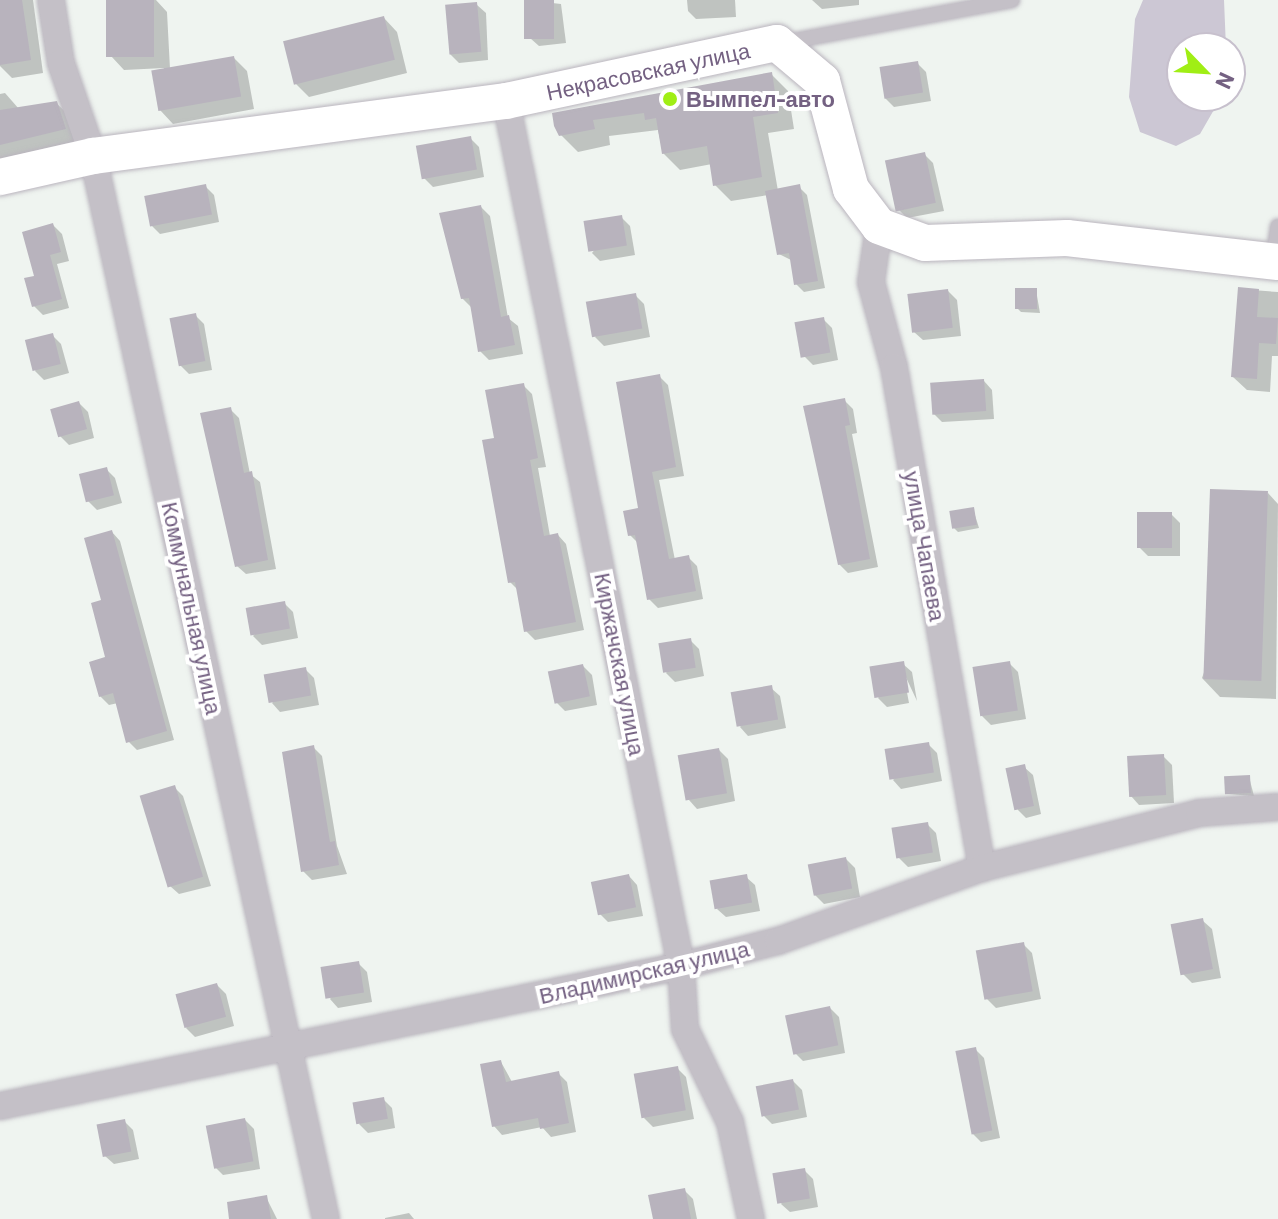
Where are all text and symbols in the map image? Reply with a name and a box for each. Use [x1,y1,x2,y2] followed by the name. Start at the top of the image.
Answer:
[1166,32,1246,112] north arrow
[544,37,752,105] street label: Некрасовская улица
[1211,69,1241,93] text: N
[686,86,835,112] place label: Вымпел-авто
[661,90,679,108] marker: Вымпел-авто
[899,469,951,623] street label: улица Чапаева
[157,499,227,717] street label: Коммунальная улица
[589,570,651,758] street label: Киржачская улица
[536,935,752,1009] street label: Владимирская улица

